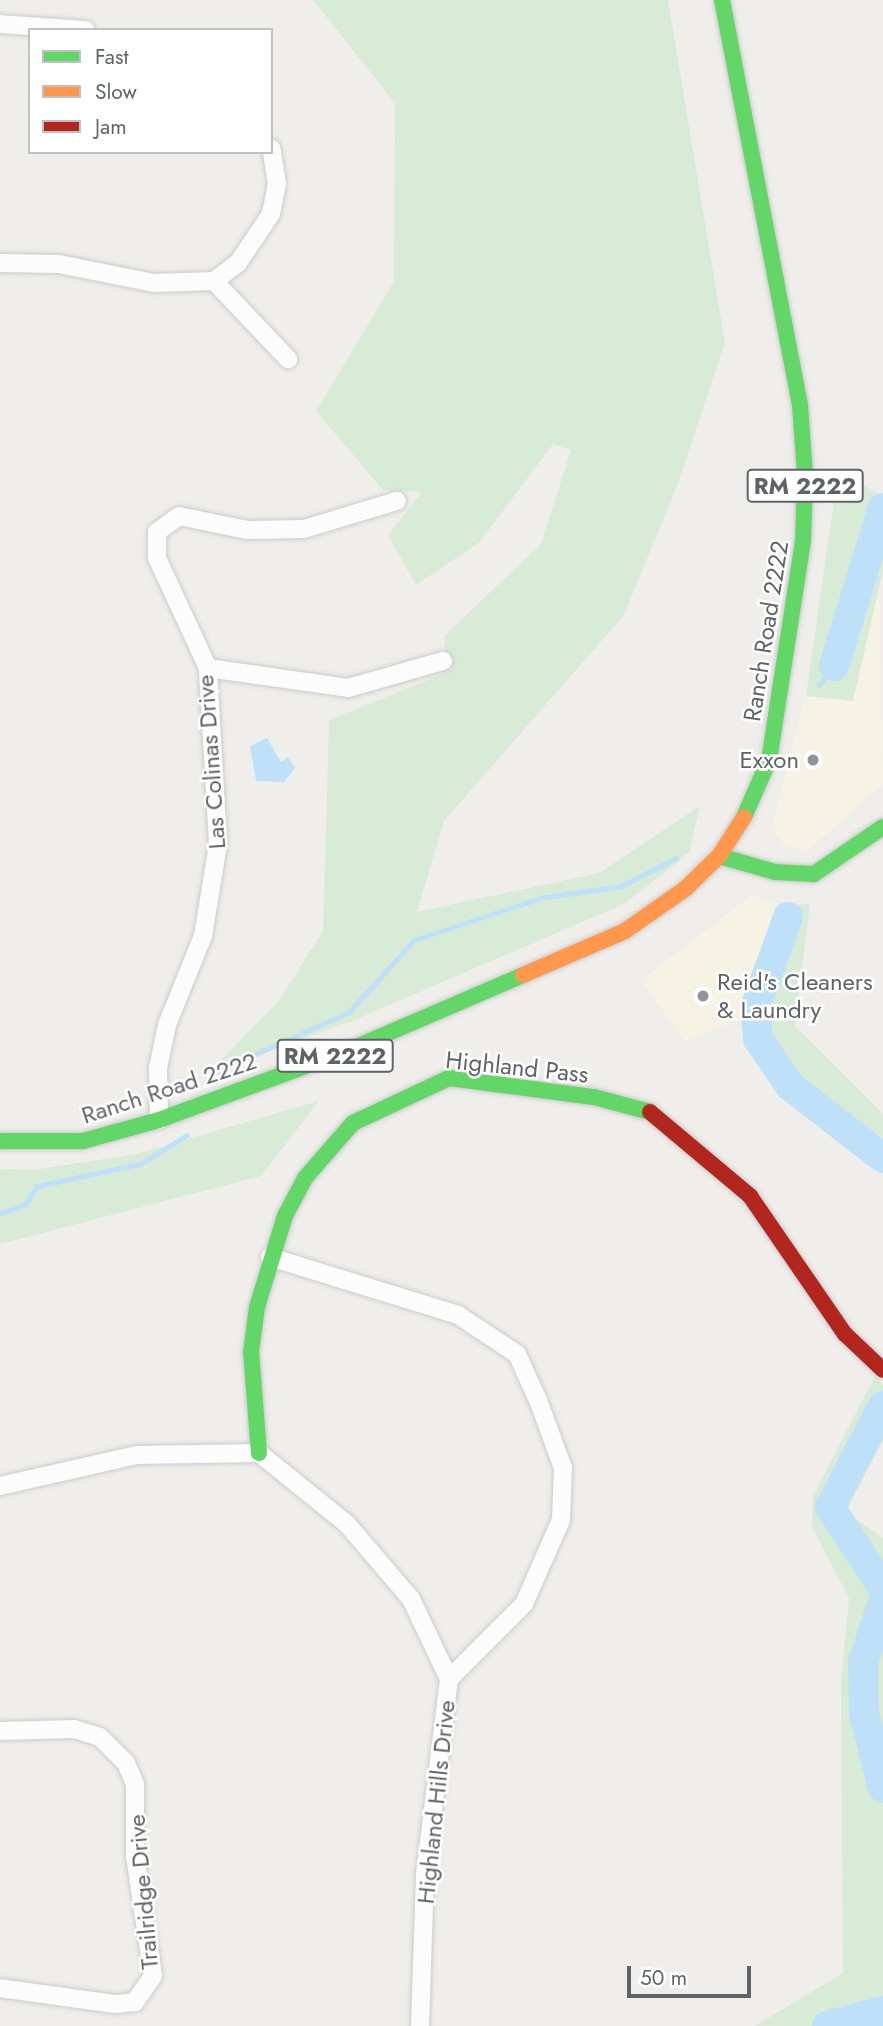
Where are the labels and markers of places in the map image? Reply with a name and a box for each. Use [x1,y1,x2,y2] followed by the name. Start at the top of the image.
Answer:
[740,746,799,774] place label: Exxon
[805,752,821,768] marker: Exxon
[717,968,873,1024] place label: Reid's Cleaners & Laundry
[695,988,711,1004] marker: Reid's Cleaners & Laundry

